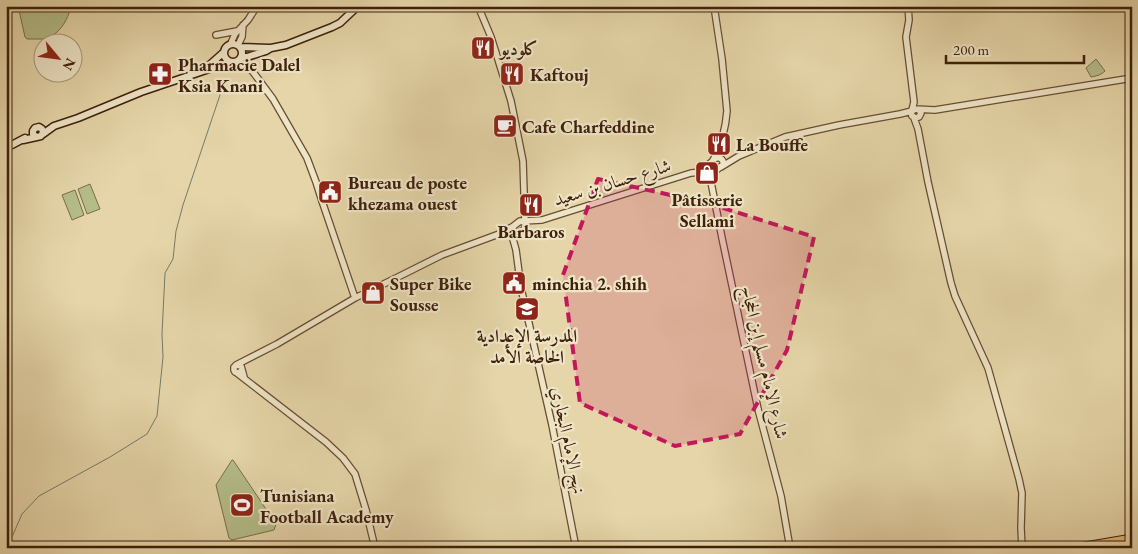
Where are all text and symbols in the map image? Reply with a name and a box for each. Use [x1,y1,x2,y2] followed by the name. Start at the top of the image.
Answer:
[32,32,82,82] north arrow
[946,32,1083,64] scale bar
[470,35,496,61] restaurant icon: كلوديو
[498,37,538,60] place label: كلوديو
[953,40,990,59] text: 200 m
[178,53,300,97] place label: Pharmacie Dalel Ksia Knani
[58,55,80,74] text: N
[147,61,173,87] pharmacy icon: Pharmacie Dalel Ksia Knani
[499,61,525,87] restaurant icon: Kaftouj
[530,63,589,86] place label: Kaftouj
[492,113,518,139] cafe icon: Cafe Charfeddine
[522,115,655,138] place label: Cafe Charfeddine
[706,131,732,157] restaurant icon: La Bouffe
[736,133,808,156] place label: La Bouffe
[550,153,675,215] street label: شارع حسان بن سعيد
[694,160,720,186] shop icon: Pâtisserie Sellami
[348,171,468,215] place label: Bureau de poste khezama ouest
[317,179,343,205] public building icon: Bureau de poste khezama ouest
[671,188,743,232] place label: Pâtisserie Sellami
[518,192,544,218] restaurant icon: Barbaros
[498,220,564,243] place label: Barbaros
[501,270,527,296] public building icon: minchia 2. shih
[390,272,472,316] place label: Super Bike Sousse
[532,272,647,295] place label: minchia 2. shih
[360,280,386,306] shop icon: Super Bike Sousse
[729,283,794,443] street label: شارع اﻹمام مسلم إبن الحجاج
[514,296,540,322] school or university icon: المدرسة الإعدادية الخاصة الأمد
[477,324,577,368] place label: المدرسة الإعدادية الخاصة الأمد
[542,384,592,497] street label: نهج الإمام البخاري
[260,484,394,528] place label: Tunisiana Football Academy
[229,492,255,518] sports icon: Tunisiana Football Academy

